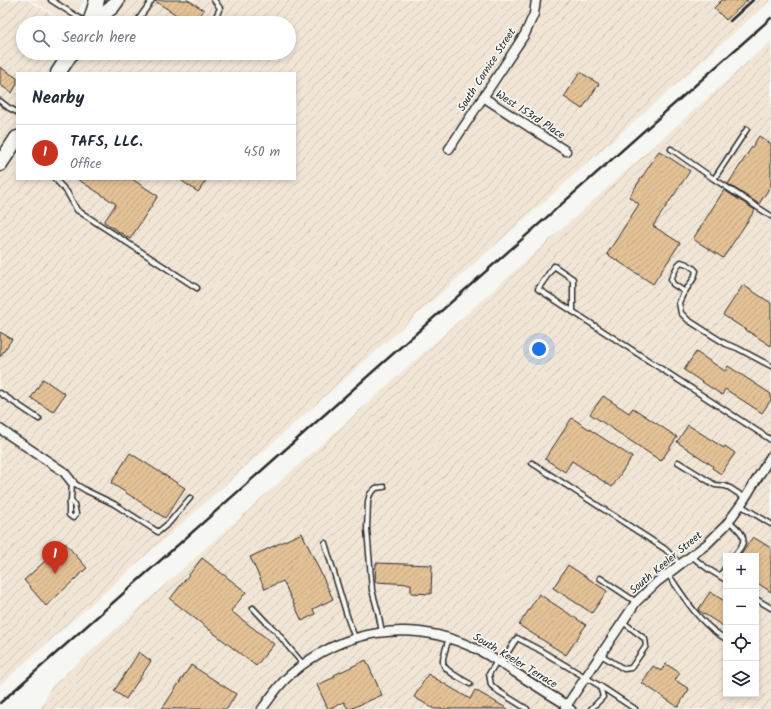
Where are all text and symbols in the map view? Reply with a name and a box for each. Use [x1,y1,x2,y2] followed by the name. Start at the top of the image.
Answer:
[16,16,296,60] search box
[453,24,521,115] street label: South Cornice Street
[62,26,136,50] text: Search here
[30,27,52,49] icon: search
[32,85,84,112] text: Nearby
[492,86,568,144] street label: West 153rd Place
[70,130,143,154] text: TAFS, LLC.
[43,142,47,163] text: 1
[244,142,280,163] text: 450 m
[70,154,101,175] text: Office
[529,339,549,359] your location
[625,526,707,599] street label: South Keeler Street
[42,541,68,574] pin: 1
[723,553,759,697] map controls
[723,553,759,589] button: +
[723,589,759,625] button: −
[723,625,759,661] button: locate
[469,629,561,693] street label: South Keeler Terrace
[723,661,759,697] button: layers

